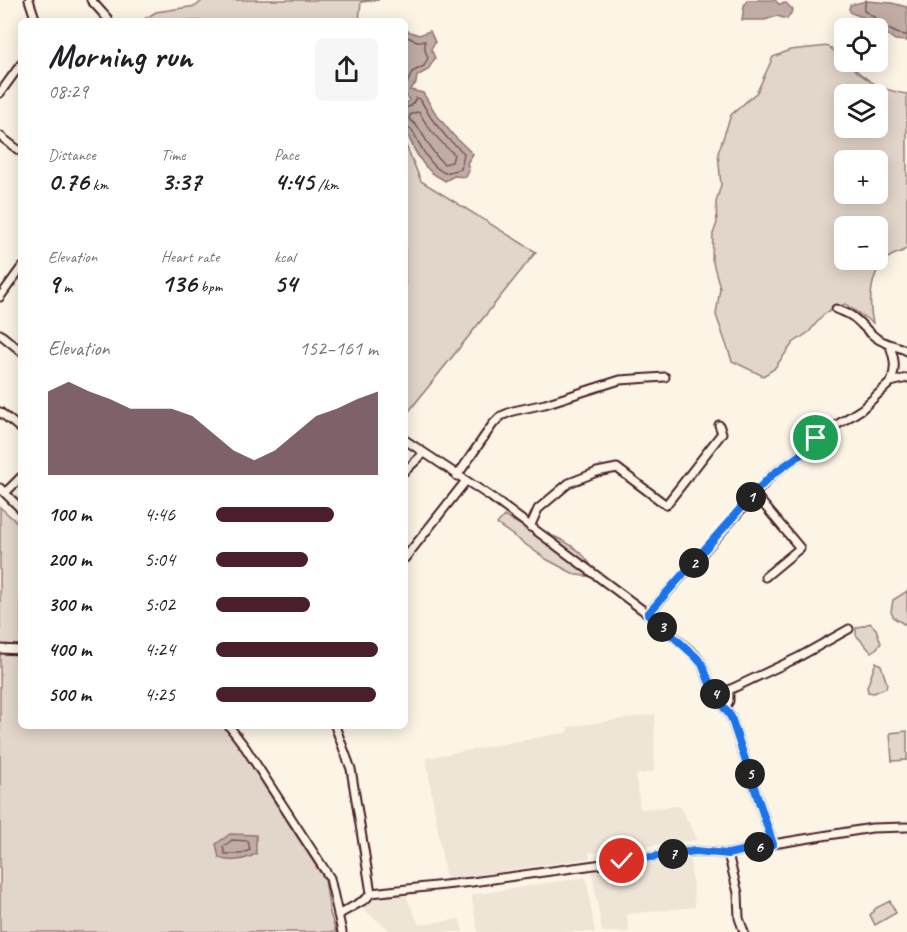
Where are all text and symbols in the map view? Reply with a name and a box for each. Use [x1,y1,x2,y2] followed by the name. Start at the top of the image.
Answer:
[834,18,888,270] map controls
[834,18,888,72] button: locate
[48,35,192,77] text: Morning run
[315,38,378,101] button: share
[48,79,88,104] text: 08:29
[834,84,888,138] button: layers
[48,145,96,165] text: Distance
[161,145,185,165] text: Time
[274,145,299,165] text: Pace
[834,150,888,204] button: +
[48,165,89,198] text: 0.76
[161,165,201,198] text: 3:37
[274,165,314,198] text: 4:45
[89,175,108,195] text: km
[314,175,339,195] text: /km
[834,216,888,270] button: −
[48,247,97,267] text: Elevation
[161,247,219,267] text: Heart rate
[274,247,295,267] text: kcal
[48,267,59,300] text: 9
[161,267,197,300] text: 136
[274,267,297,300] text: 54
[59,277,72,297] text: m
[197,277,223,297] text: bpm
[48,336,110,361] text: Elevation
[299,336,378,361] text: 152–161 m
[790,412,841,463] pin
[799,421,832,454] icon: arrive
[736,482,766,512] pin: 1
[747,487,755,507] text: 1
[48,502,91,527] text: 100 m
[144,502,175,527] text: 4:46
[48,547,91,572] text: 200 m
[144,547,175,572] text: 5:04
[679,548,709,578] pin: 2
[690,553,698,573] text: 2
[48,592,91,617] text: 300 m
[144,592,175,617] text: 5:02
[647,612,677,642] pin: 3
[658,617,666,637] text: 3
[48,637,91,662] text: 400 m
[144,637,175,662] text: 4:24
[700,679,730,709] pin: 4
[48,682,91,707] text: 500 m
[144,682,175,707] text: 4:25
[711,684,719,704] text: 4
[735,759,765,789] pin: 5
[747,764,753,784] text: 5
[744,832,774,862] pin: 6
[596,835,647,886] pin
[755,837,763,857] text: 6
[658,839,688,869] pin: 7
[605,844,638,877] icon: check
[669,844,677,864] text: 7

